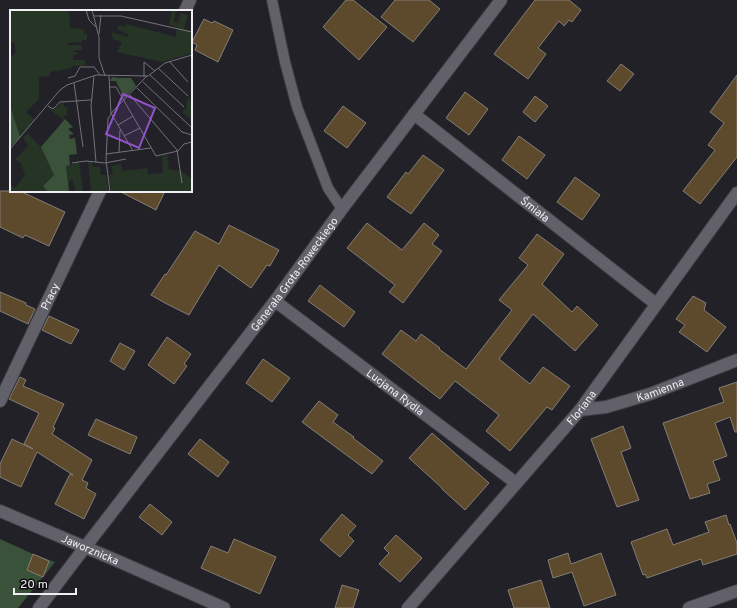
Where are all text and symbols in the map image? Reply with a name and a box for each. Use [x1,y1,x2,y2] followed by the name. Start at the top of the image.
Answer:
[10,10,192,192] inset map
[517,193,552,226] street label: Śmiała
[248,215,342,335] street label: Generała Grota-Roweckiego
[38,281,63,313] street label: Pracy
[363,366,427,419] street label: Lucjana Rydla
[635,375,686,406] street label: Kamienna
[564,388,600,428] street label: Floriana
[59,532,121,569] street label: Jaworznicka
[14,570,76,596] scale bar
[20,577,48,593] text: 20 m

